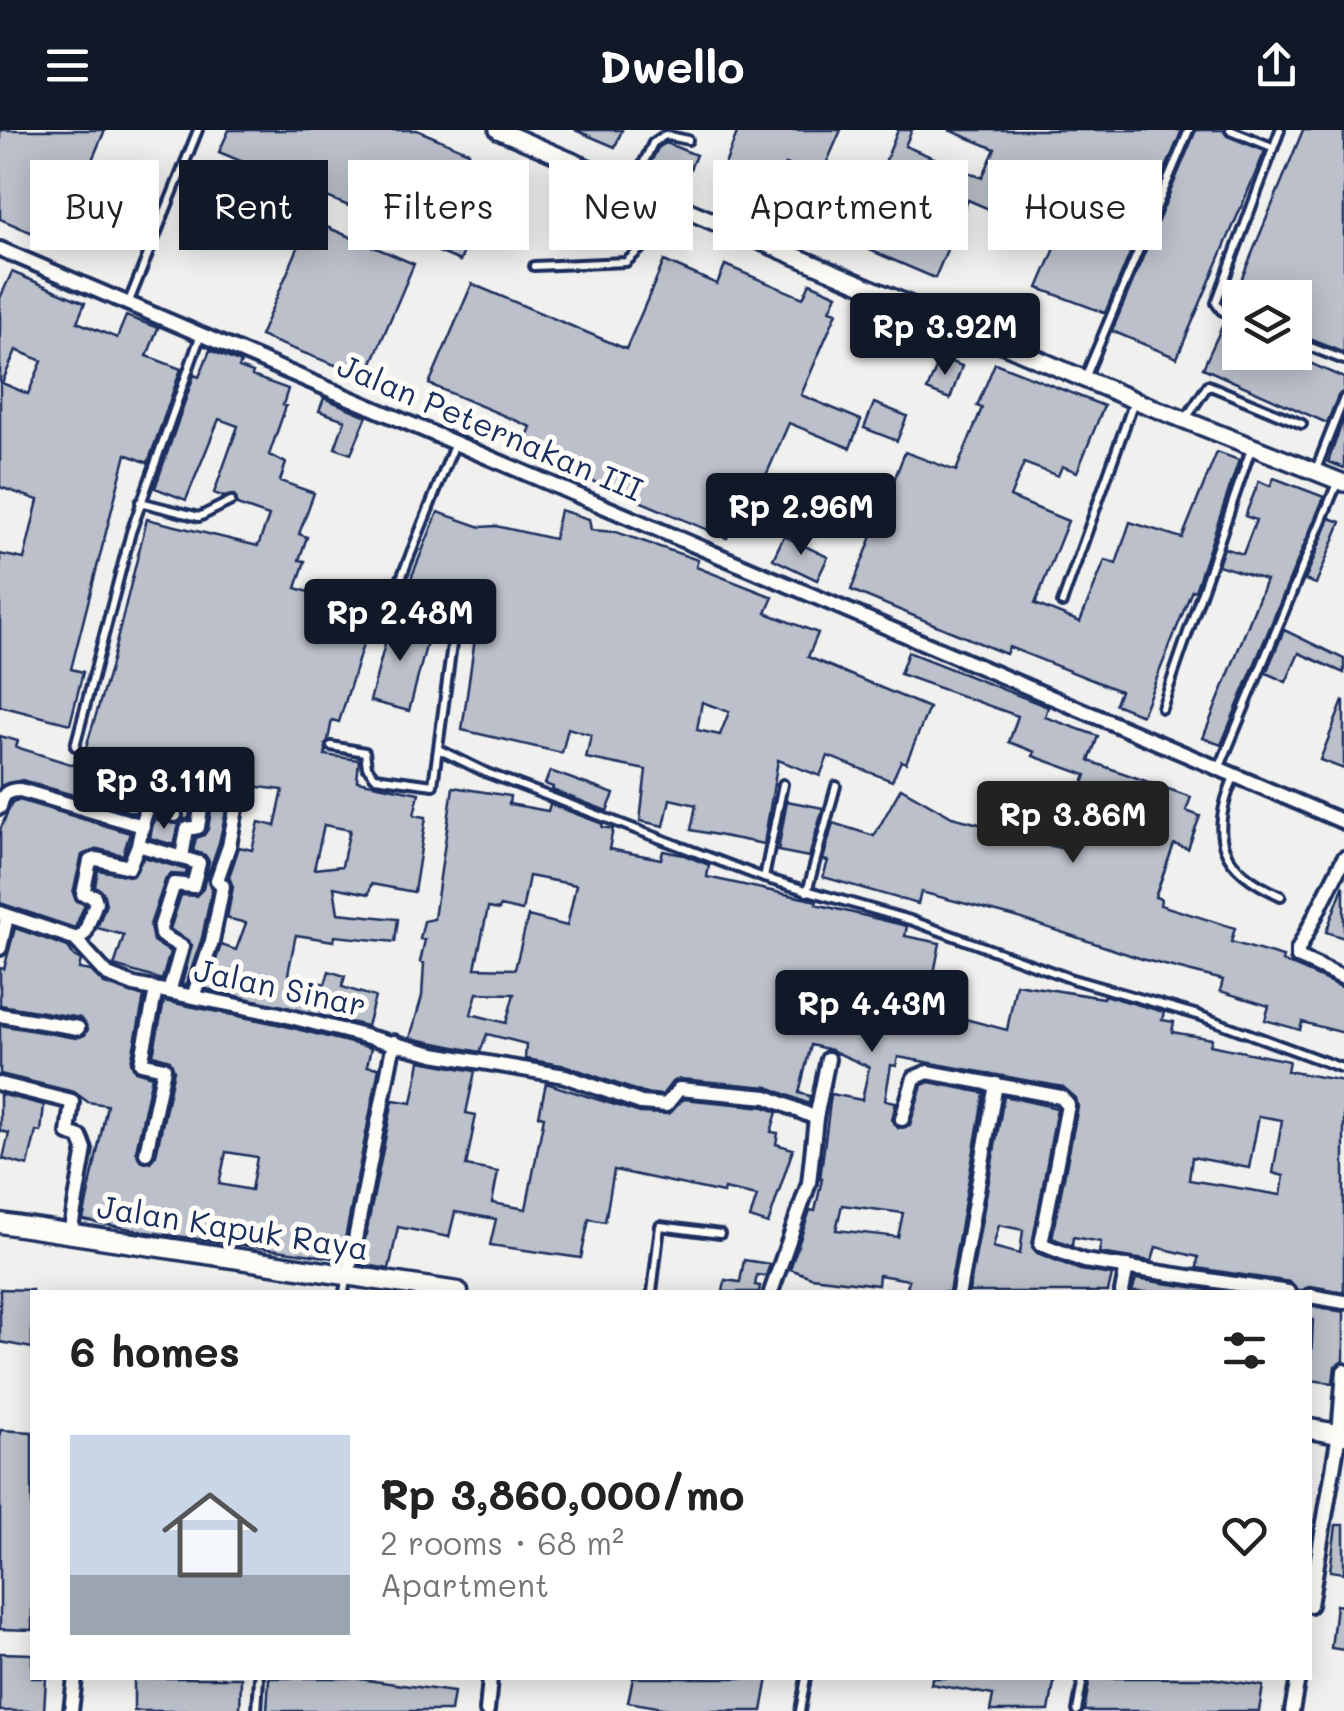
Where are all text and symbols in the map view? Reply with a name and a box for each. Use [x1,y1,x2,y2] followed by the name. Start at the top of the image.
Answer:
[599,36,745,94] text: Dwello
[40,38,95,93] icon: menu
[1249,38,1304,93] icon: share
[30,160,159,250] chip: Buy
[179,160,328,250] chip: Rent
[348,160,529,250] chip: Filters
[549,160,693,250] chip: New
[713,160,968,250] chip: Apartment
[988,160,1162,250] chip: House
[1222,280,1312,370] map controls
[1222,280,1312,370] button: layers
[842,293,1048,378] pin: Rp 3.92M
[872,304,1018,346] text: Rp 3.92M
[332,343,650,509] street label: Jalan Peternakan III
[698,473,904,558] pin: Rp 2.96M
[728,484,874,526] text: Rp 2.96M
[297,579,503,664] pin: Rp 2.48M
[326,590,474,632] text: Rp 2.48M
[61,747,267,832] pin: Rp 3.11M
[95,758,233,800] text: Rp 3.11M
[970,781,1176,866] pin: Rp 3.86M
[999,792,1147,834] text: Rp 3.86M
[190,947,370,1025] street label: Jalan Sinar
[769,970,975,1055] pin: Rp 4.43M
[797,981,947,1023] text: Rp 4.43M
[94,1184,372,1269] street label: Jalan Kapuk Raya
[70,1323,240,1378] text: 6 homes
[1217,1323,1272,1378] icon: filters
[380,1466,744,1521] text: Rp 3,860,000/mo
[150,1475,270,1595] icon: home
[1217,1508,1272,1563] icon: heart
[380,1521,624,1563] text: 2 rooms · 68 m²
[380,1563,549,1605] text: Apartment

